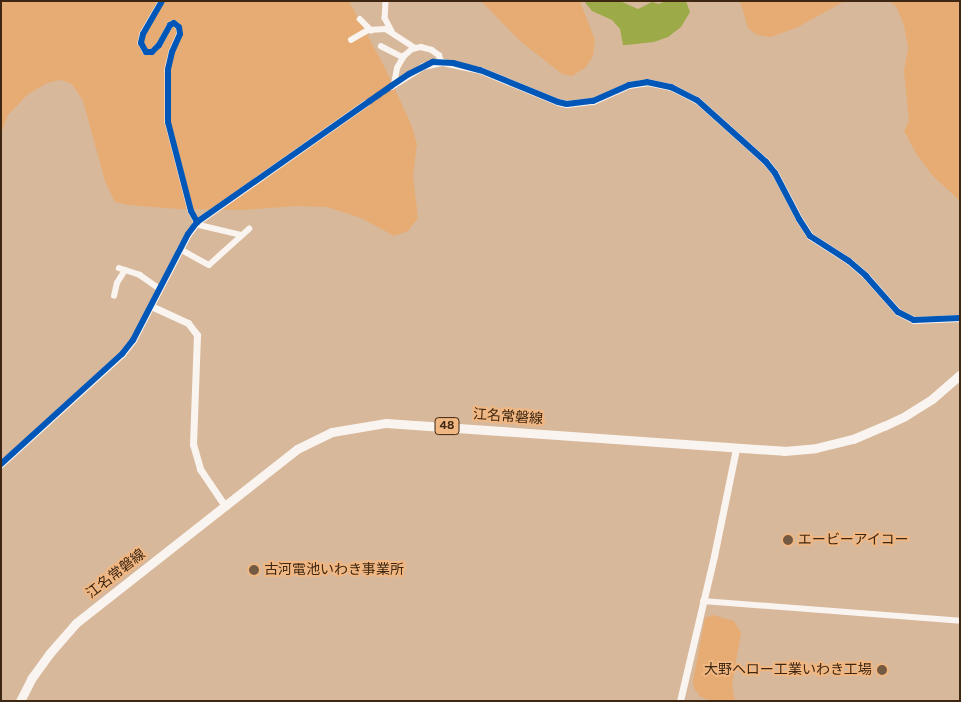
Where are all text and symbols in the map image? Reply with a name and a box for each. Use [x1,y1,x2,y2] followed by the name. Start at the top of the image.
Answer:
[472,406,544,428] street label: 江名常磐線
[434,416,460,436] road number: 48
[798,532,910,548] place label: エービーアイコー
[782,534,794,546] marker: エービーアイコー
[83,546,149,602] street label: 江名常磐線
[264,562,404,578] place label: 古河電池いわき事業所
[248,564,260,576] marker: 古河電池いわき事業所
[704,662,872,678] place label: 大野ヘロー工業いわき工場
[876,664,888,676] marker: 大野ヘロー工業いわき工場

